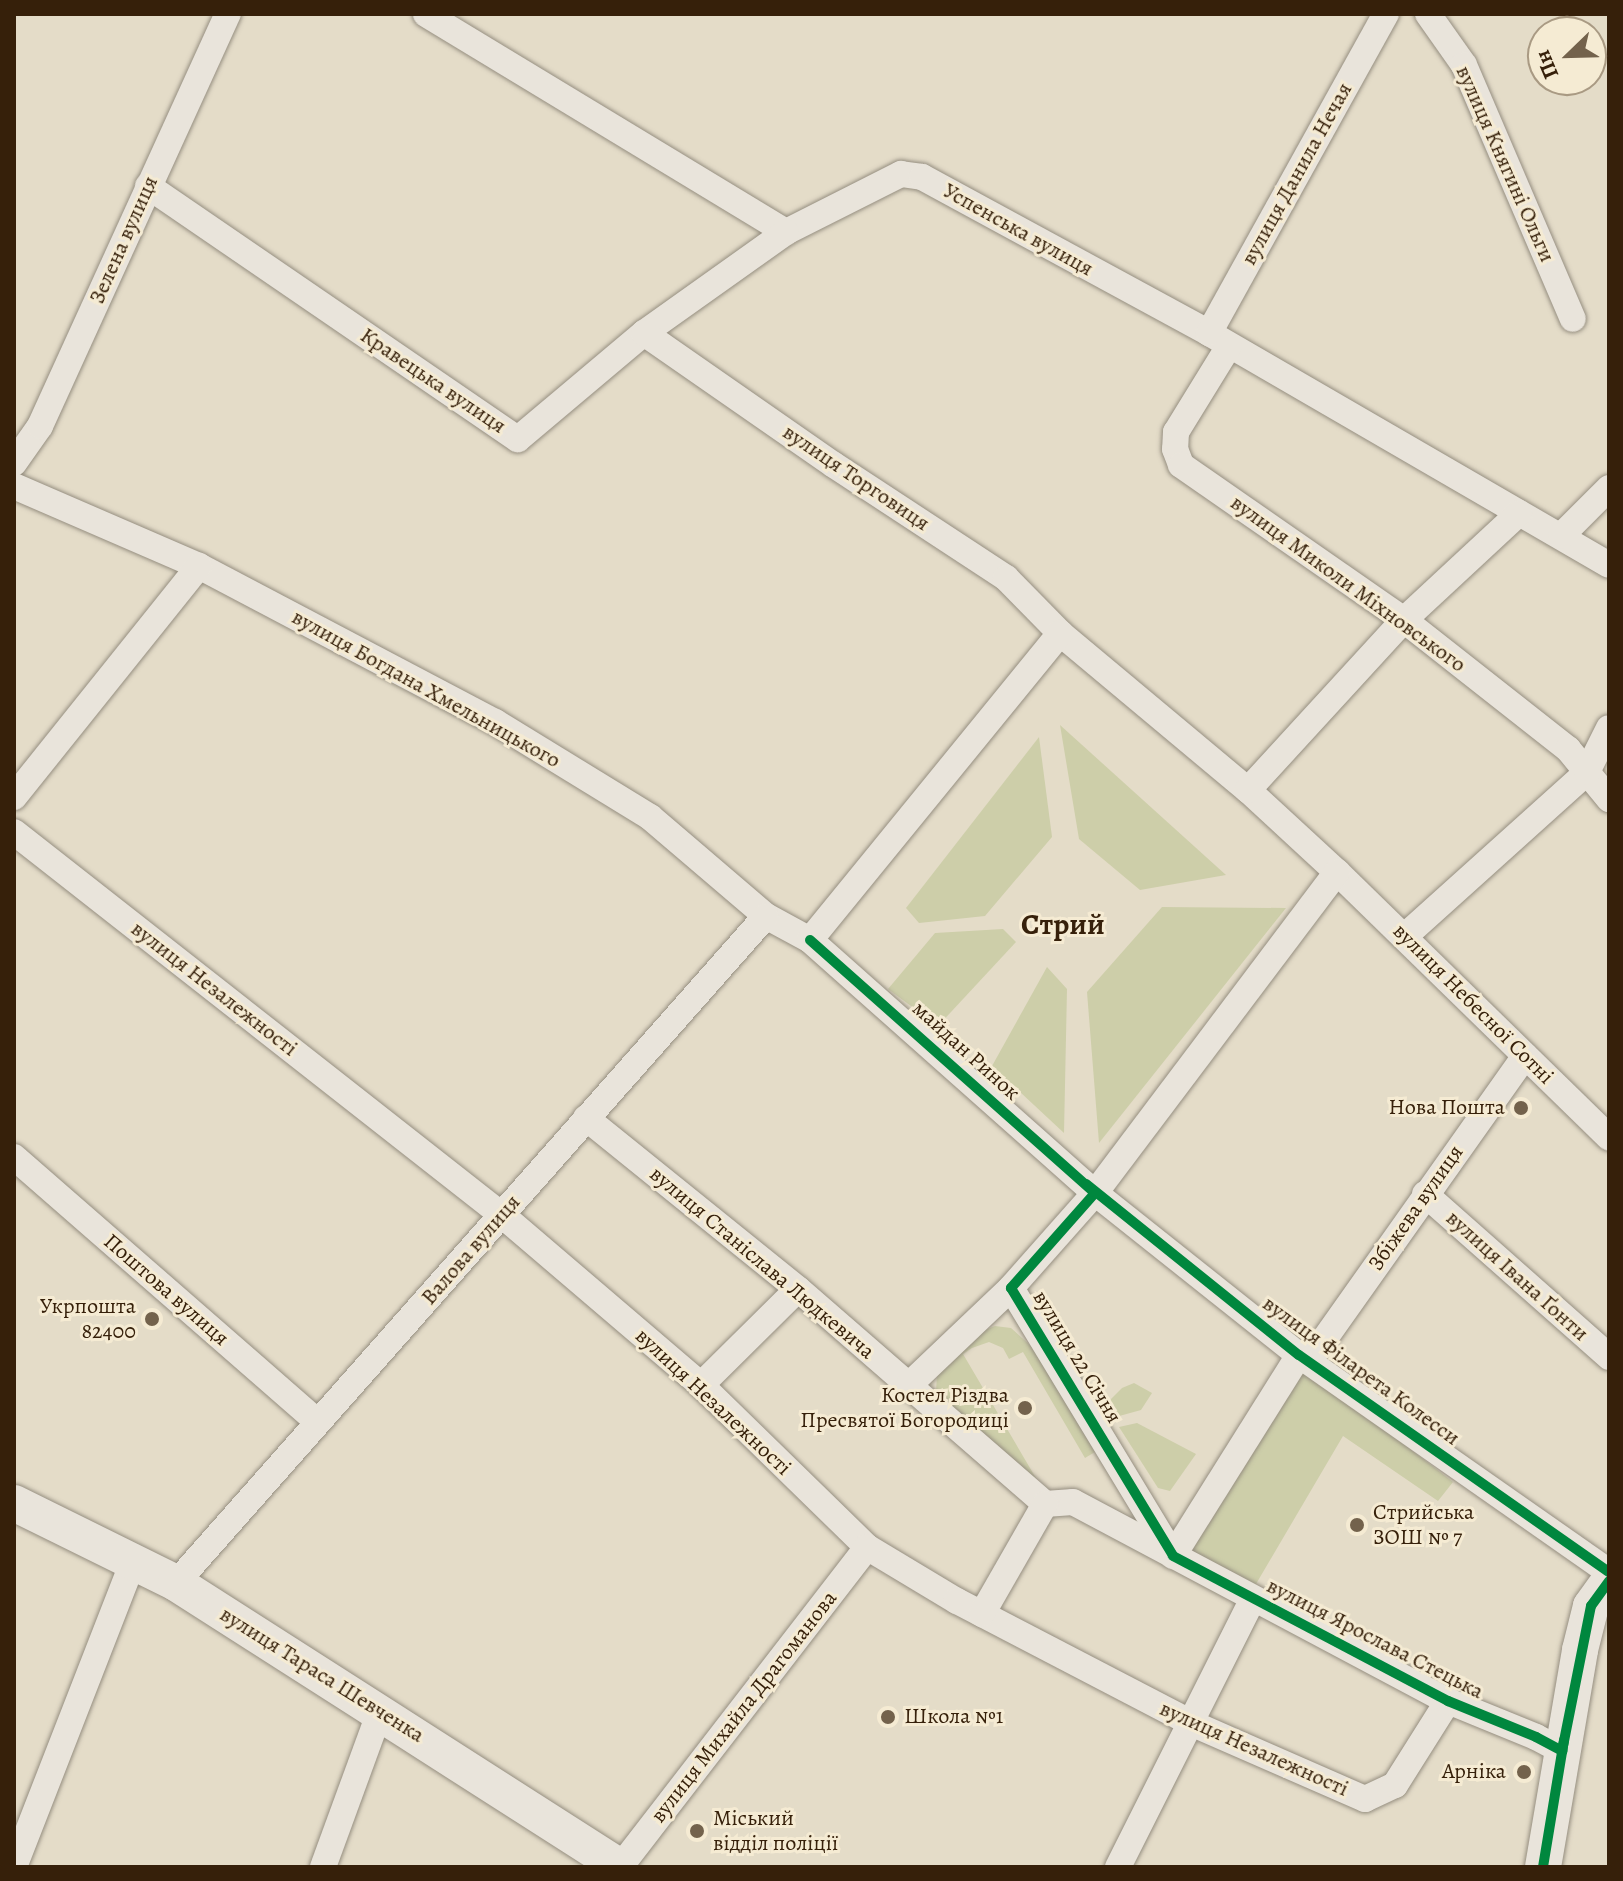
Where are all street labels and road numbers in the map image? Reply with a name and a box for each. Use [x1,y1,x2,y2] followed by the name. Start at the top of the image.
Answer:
[1450,62,1560,266] street label: вулиця Княгині Ольги
[1236,78,1358,270] street label: вулиця Данила Нечая
[84,172,164,308] street label: Зелена вулиця
[938,178,1098,282] street label: Успенська вулиця
[355,322,511,440] street label: Кравецька вулиця
[778,419,934,537] street label: вулиця Торговиця
[1225,490,1471,678] street label: вулиця Миколи Міхновського
[287,604,565,774] street label: вулиця Богдана Хмельницького
[126,916,302,1062] street label: вулиця Незалежності
[1387,918,1559,1090] street label: вулиця Небесної Сотні
[907,996,1025,1106] street label: майдан Ринок
[1363,1140,1469,1276] street label: Збіжева вулиця
[644,1161,880,1365] street label: вулиця Станіслава Людкевича
[416,1189,526,1311] street label: Валова вулиця
[1440,1205,1594,1347] street label: вулиця Івана Ґонти
[98,1228,234,1352] street label: Поштова вулиця
[1027,1286,1127,1428] street label: вулиця 22 Січня
[1257,1291,1465,1451] street label: вулиця Філарета Колесси
[630,1323,796,1481] street label: вулиця Незалежності
[1262,1573,1488,1705] street label: вулиця Ярослава Стецька
[645,1586,843,1828] street label: вулиця Михайла Драгоманова
[215,1601,429,1749] street label: вулиця Тараса Шевченка
[1156,1696,1352,1802] street label: вулиця Незалежності

